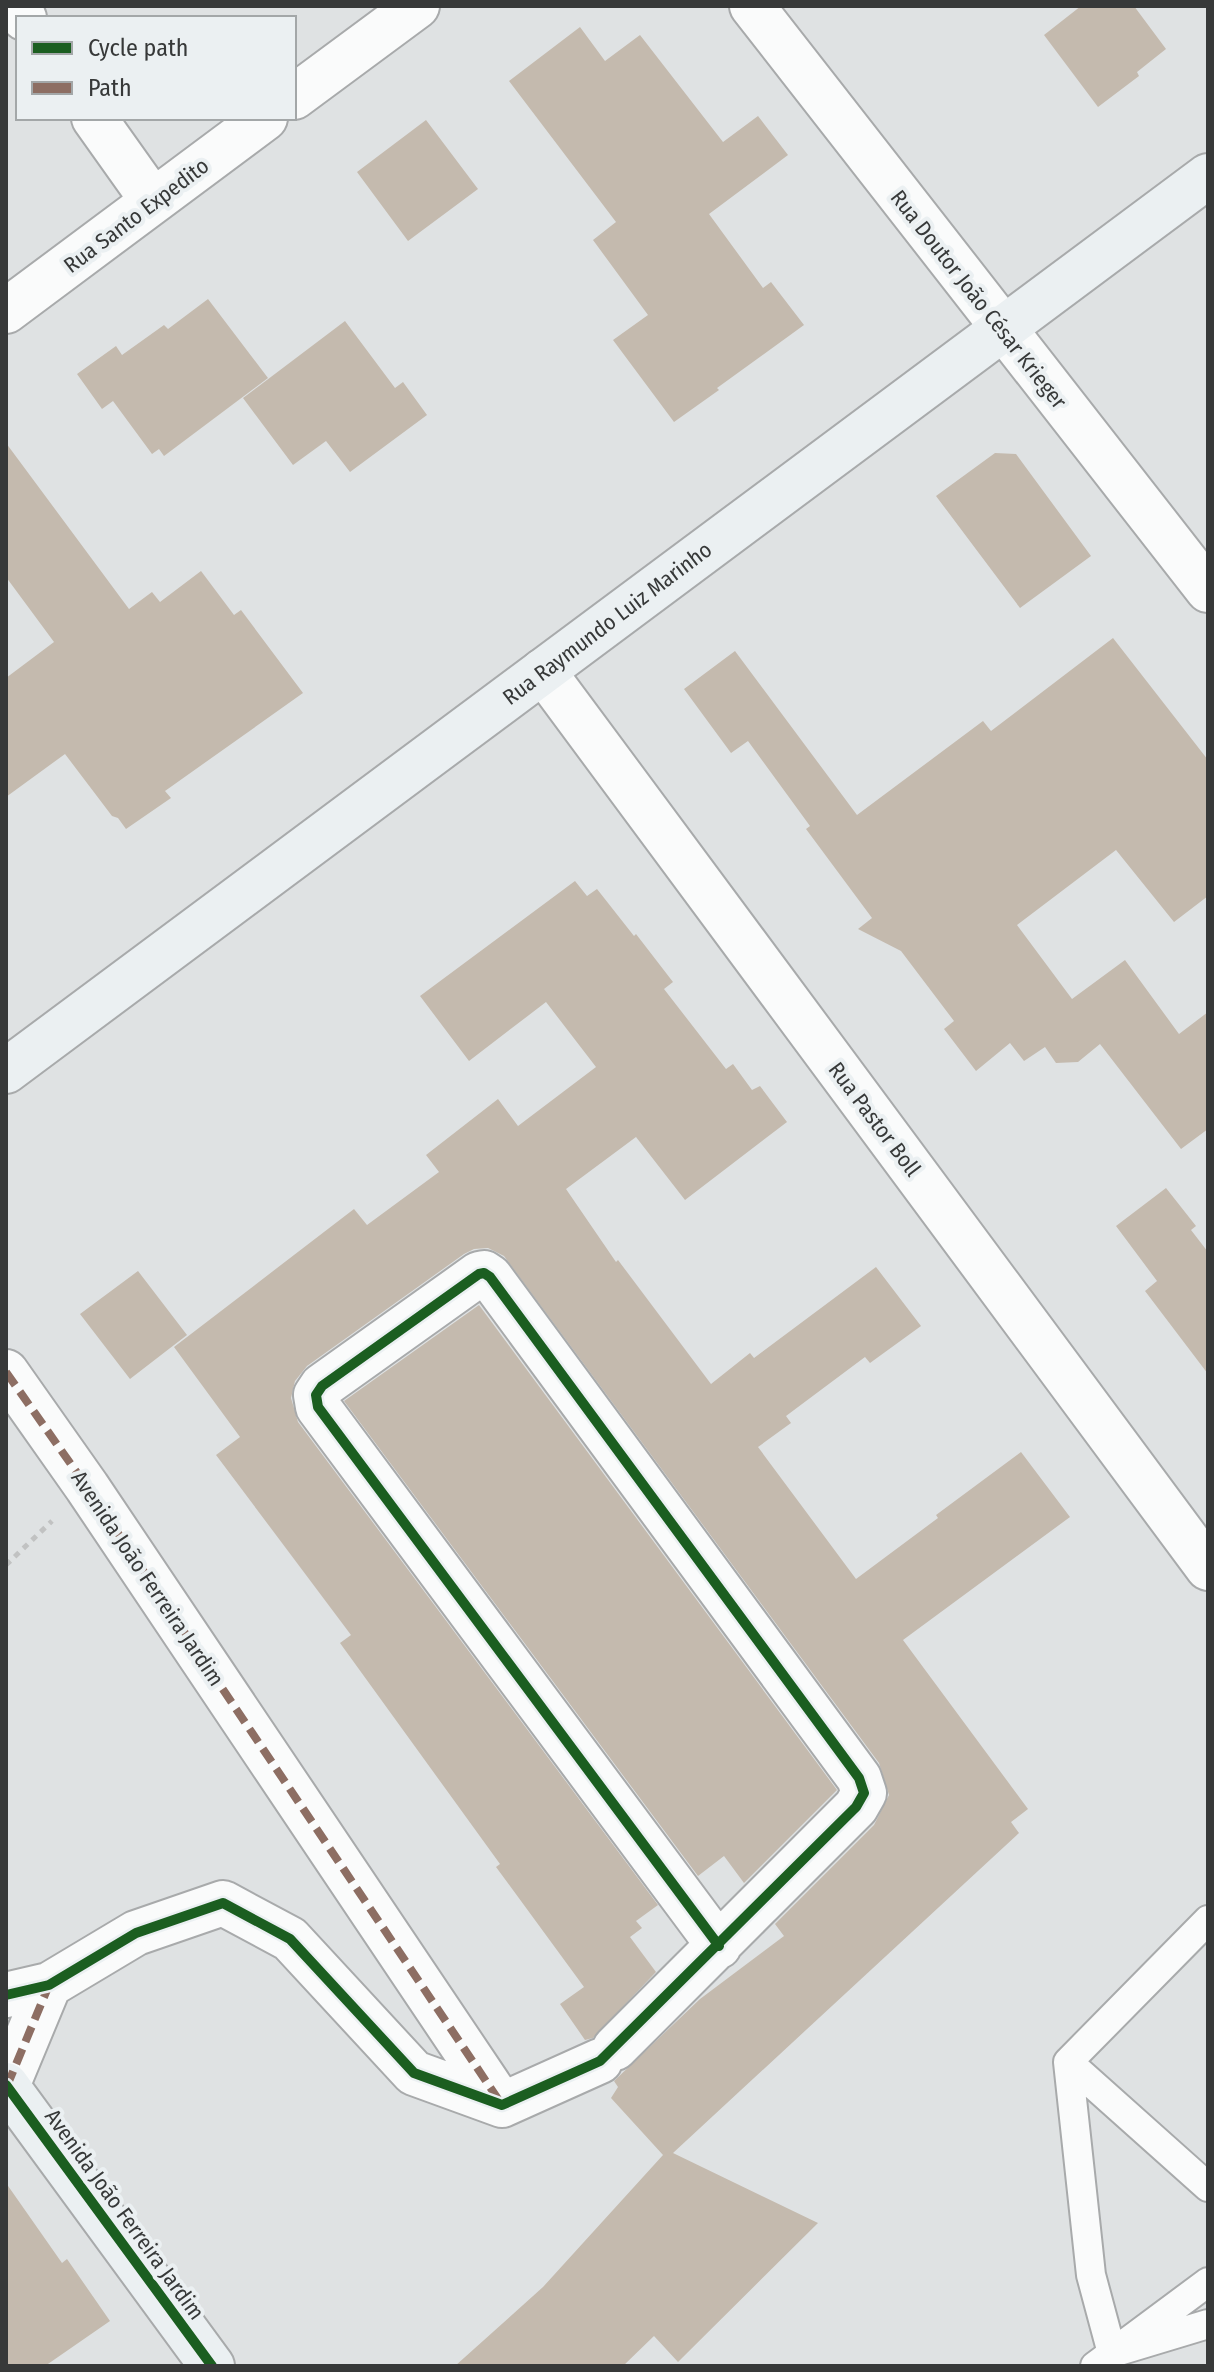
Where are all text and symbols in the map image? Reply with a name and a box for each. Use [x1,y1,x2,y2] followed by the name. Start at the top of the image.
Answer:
[16,16,296,120] legend
[88,34,188,62] text: Cycle path
[88,74,132,102] text: Path
[58,152,214,279] street label: Rua Santo Expedito
[885,185,1073,414] street label: Rua Doutor João César Krieger
[497,536,717,711] street label: Rua Raymundo Luiz Marinho
[823,1057,927,1182] street label: Rua Pastor Boll
[65,1466,230,1691] street label: Avenida João Ferreira Jardim
[39,2104,210,2325] street label: Avenida João Ferreira Jardim

